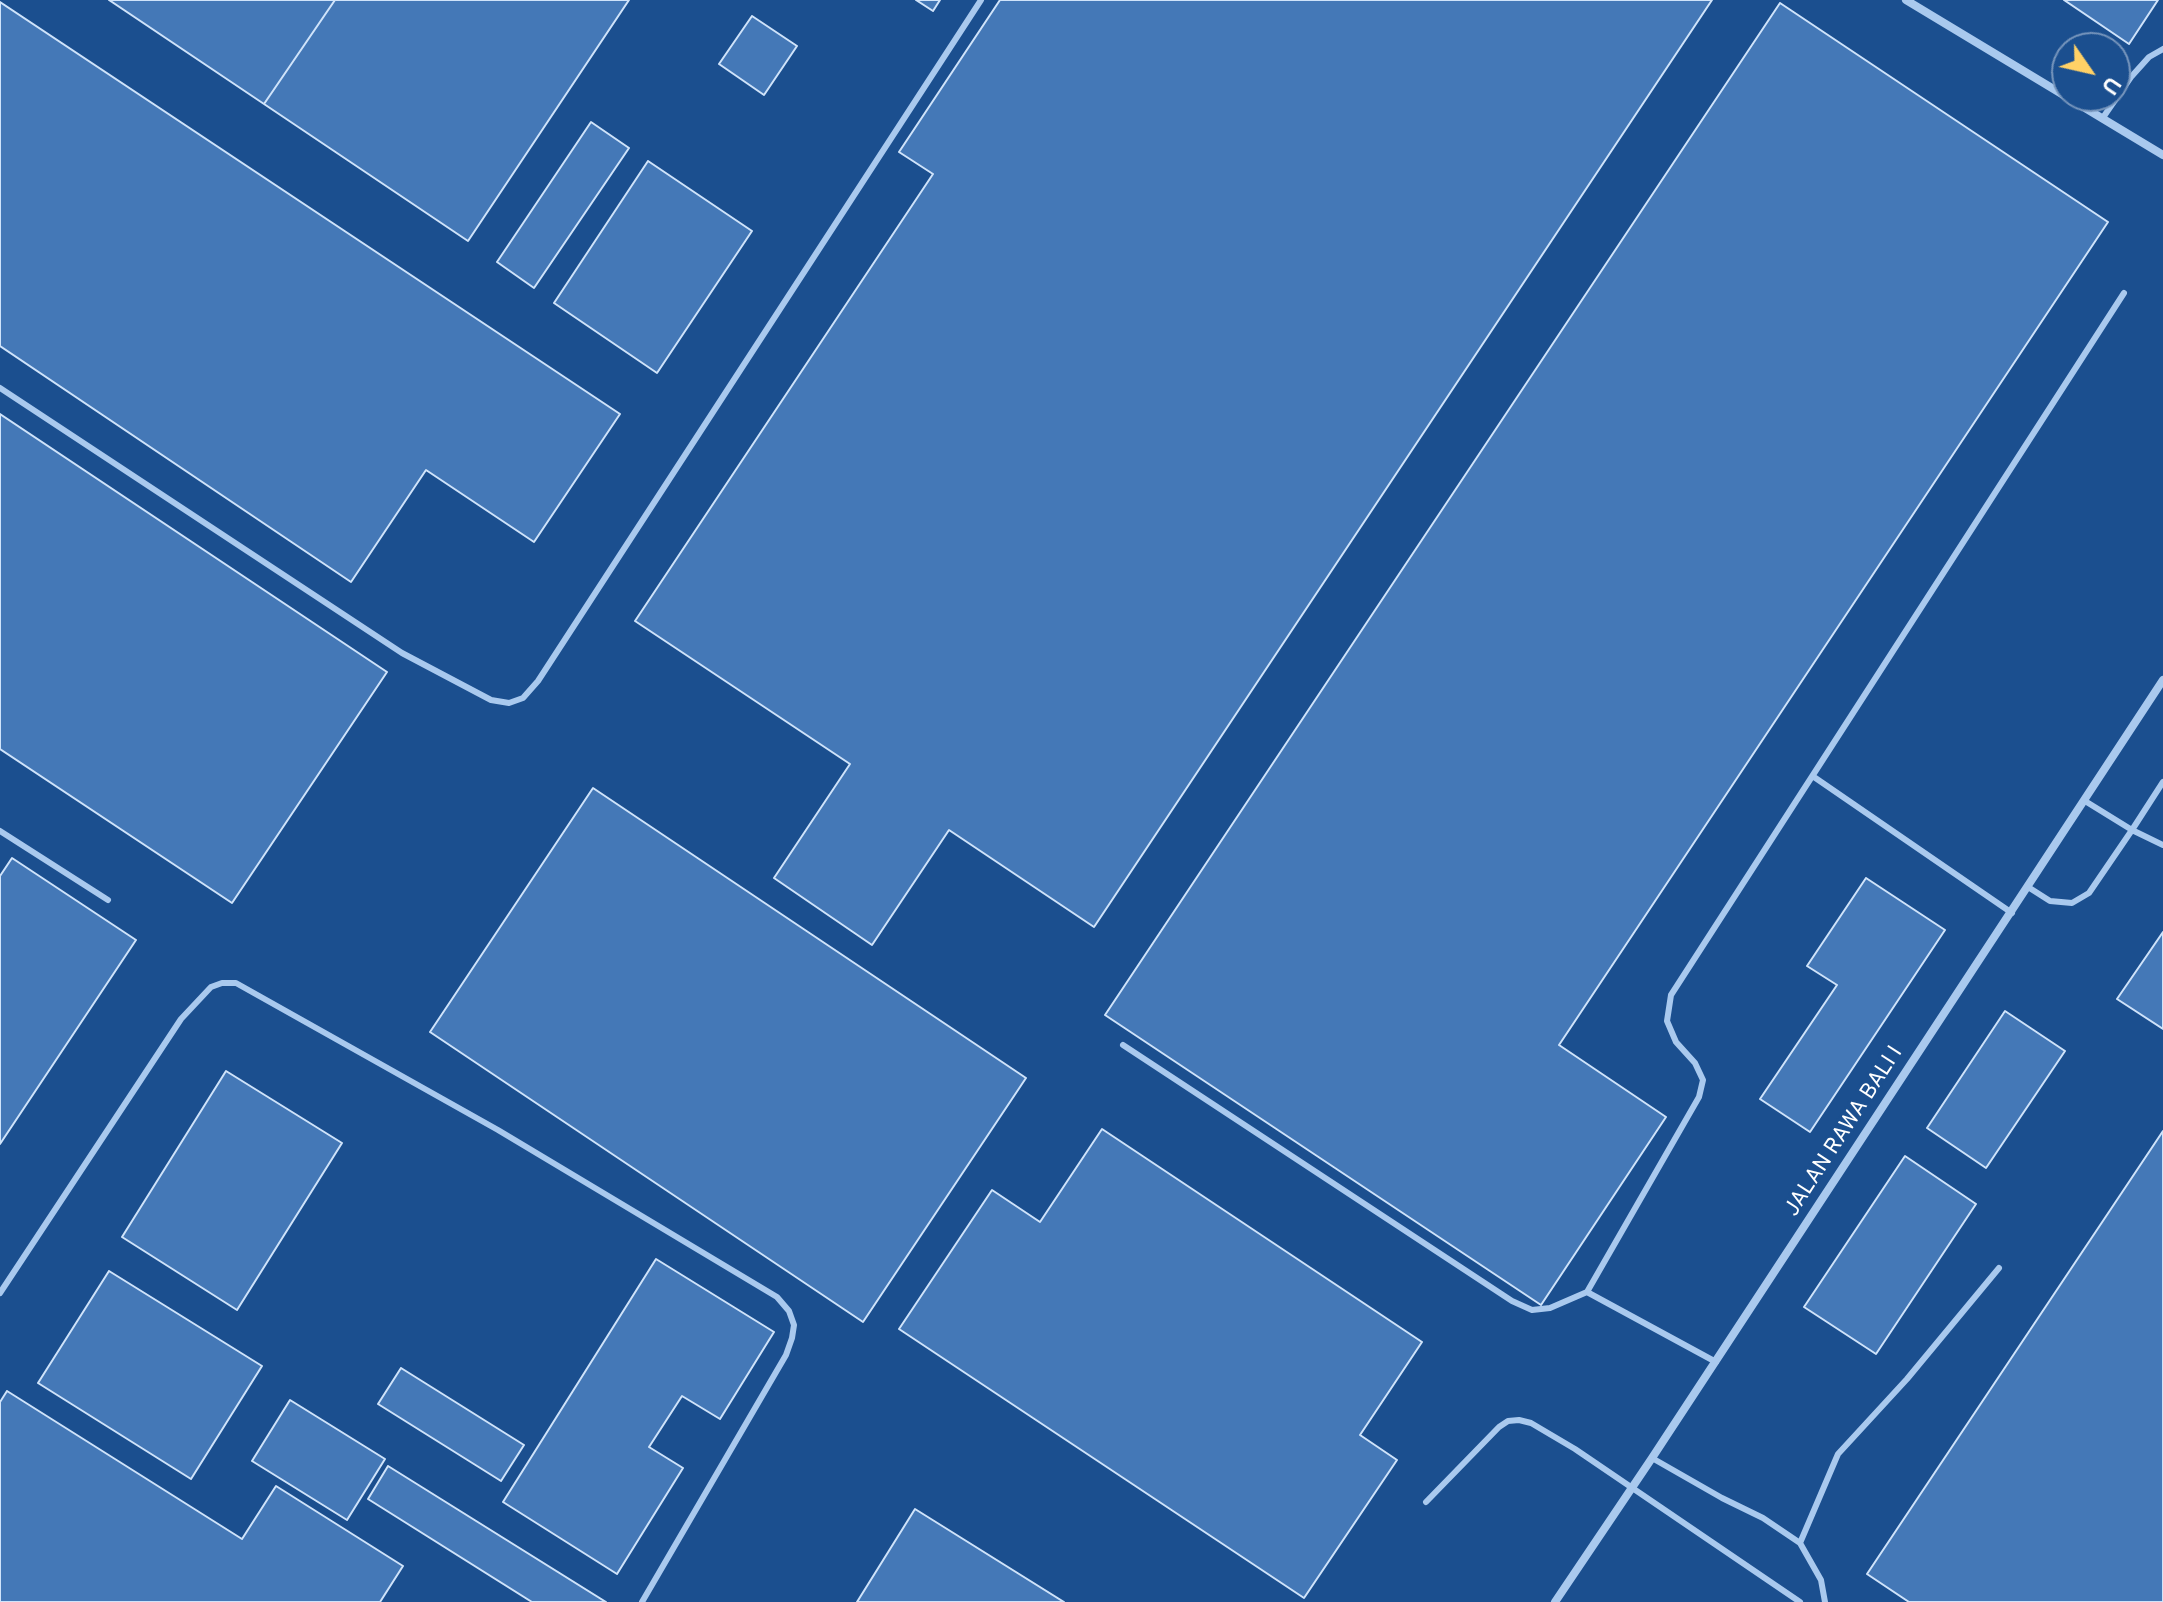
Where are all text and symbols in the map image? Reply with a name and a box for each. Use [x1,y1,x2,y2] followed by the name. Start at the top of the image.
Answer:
[2051,32,2131,112] north arrow
[2094,71,2125,99] text: U
[1780,1042,1910,1222] street label: JALAN RAWA BALI I

